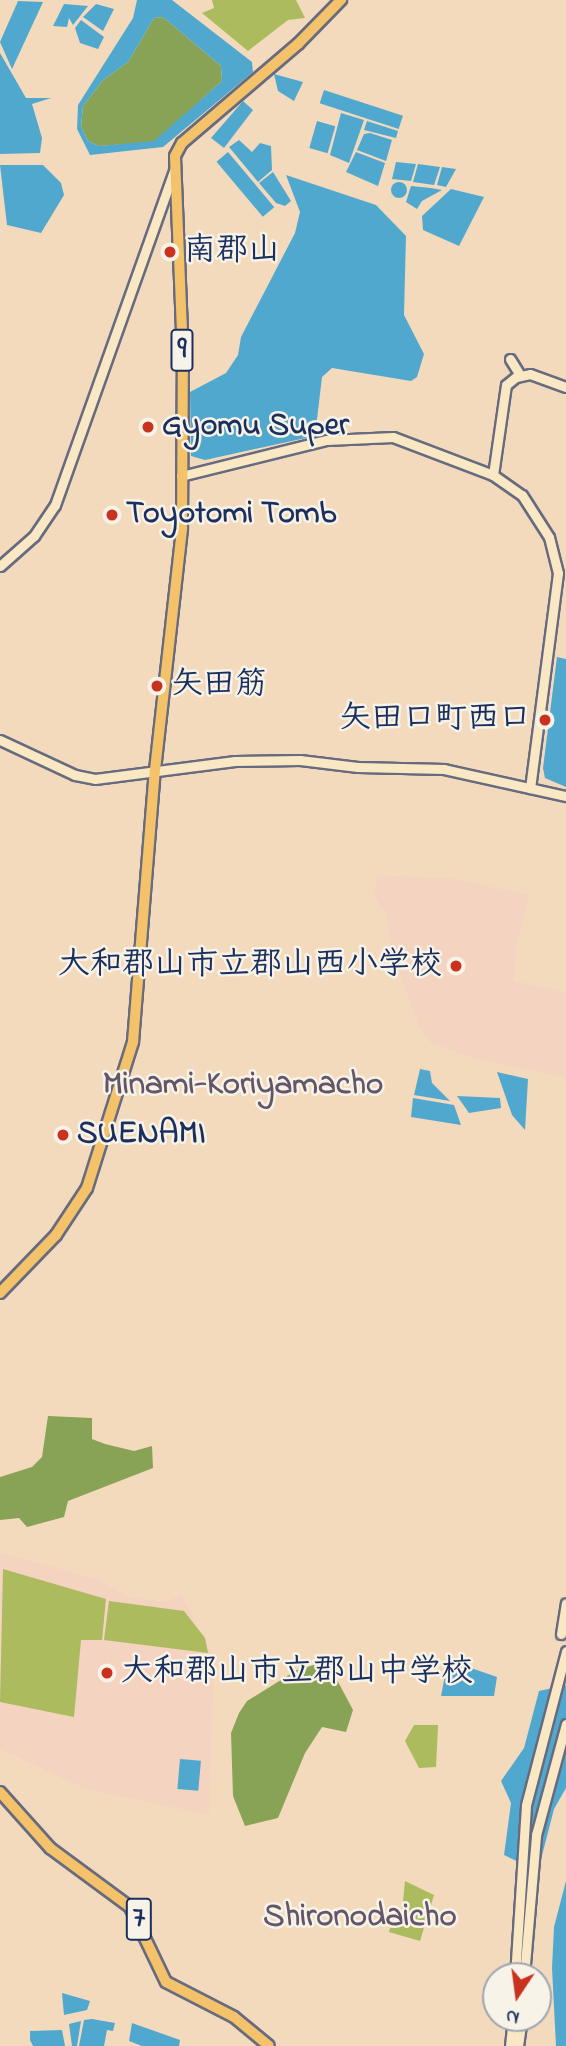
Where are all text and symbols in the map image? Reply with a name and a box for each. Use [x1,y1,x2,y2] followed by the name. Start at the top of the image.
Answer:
[184,233,280,271] place label: 南郡山
[162,244,178,260] marker: 南郡山
[170,324,194,376] road number: 9
[162,408,349,446] place label: Gyomu Super
[140,419,156,435] marker: Gyomu Super
[126,496,336,534] place label: Toyotomi Tomb
[104,507,120,523] marker: Toyotomi Tomb
[171,667,267,705] place label: 矢田筋
[149,678,165,694] marker: 矢田筋
[339,701,531,739] place label: 矢田口町西口
[537,712,553,728] marker: 矢田口町西口
[58,947,442,985] place label: 大和郡山市立郡山西小学校
[448,958,464,974] marker: 大和郡山市立郡山西小学校
[103,1066,383,1106] district label: Minami-Koriyamacho
[77,1116,205,1154] place label: SUENAMI
[55,1127,71,1143] marker: SUENAMI
[121,1654,473,1692] place label: 大和郡山市立郡山中学校
[99,1665,115,1681] marker: 大和郡山市立郡山中学校
[125,1893,153,1946] road number: 7
[263,1898,457,1938] district label: Shironodaicho
[482,1962,552,2032] north arrow
[503,2001,522,2031] text: N

